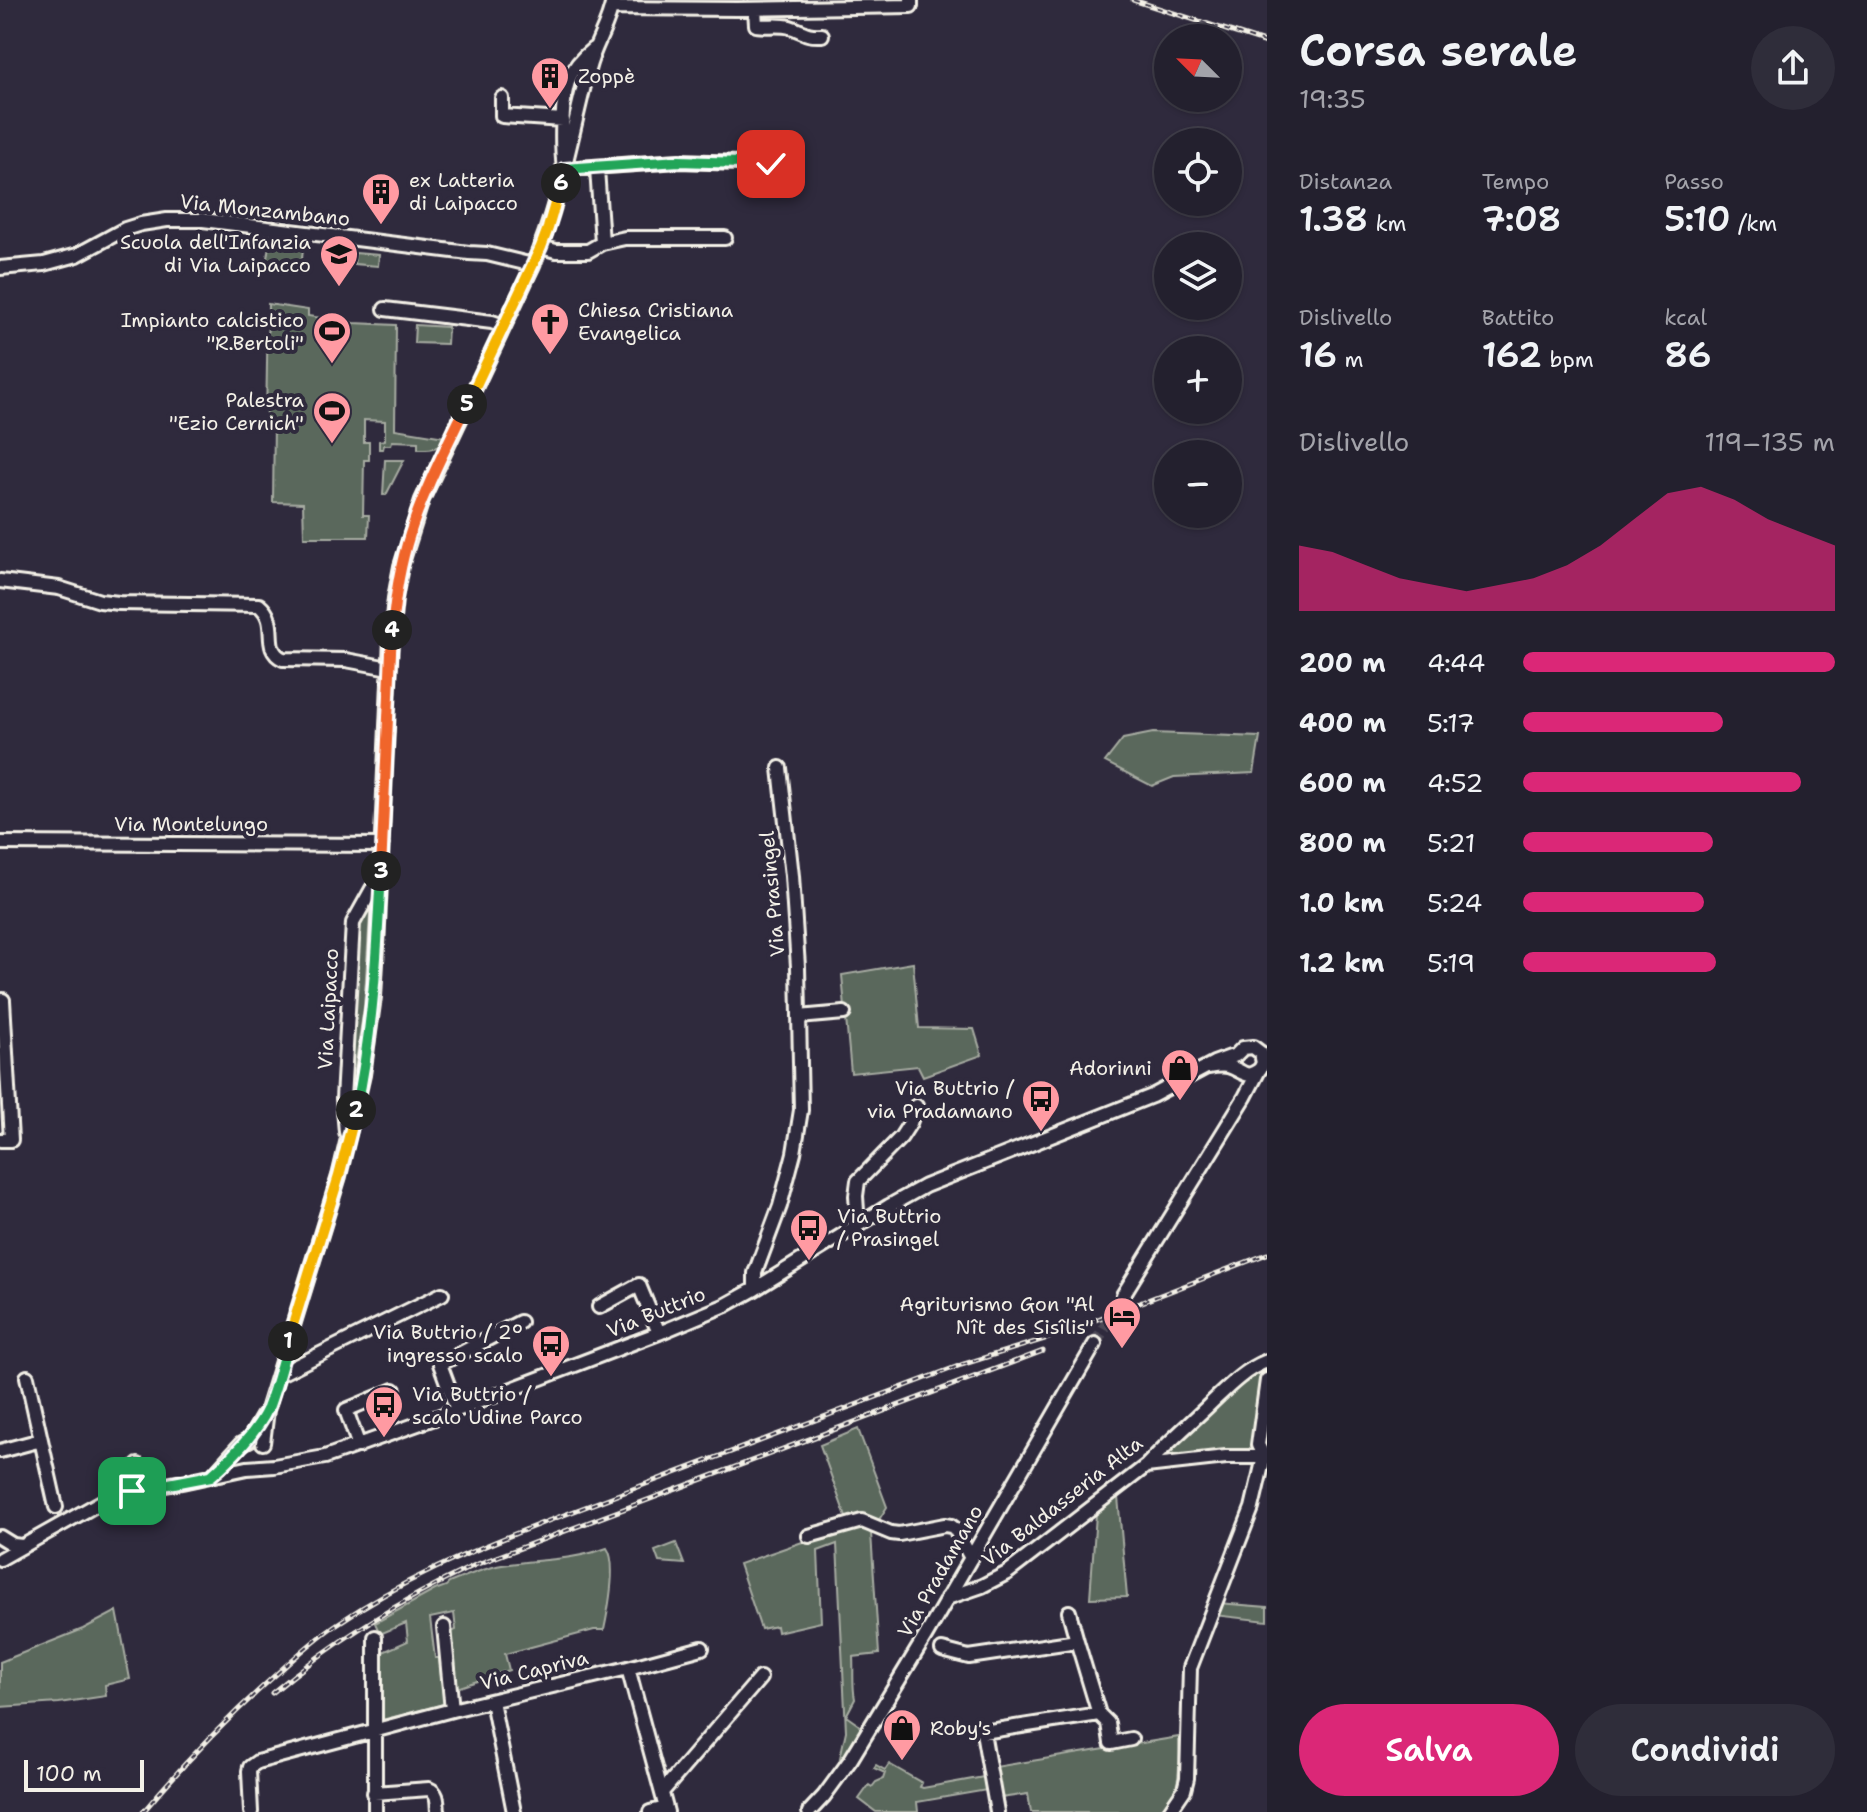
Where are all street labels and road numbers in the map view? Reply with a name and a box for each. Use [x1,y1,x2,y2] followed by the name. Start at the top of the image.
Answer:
[179,188,351,232] street label: Via Monzambano
[114,811,268,837] street label: Via Montelungo
[754,830,790,958] street label: Via Prasingel
[312,947,344,1071] street label: Via Laipacco
[603,1280,709,1344] street label: Via Buttrio
[976,1430,1148,1572] street label: Via Baldasseria Alta
[892,1500,988,1642] street label: Via Pradamano
[477,1644,591,1696] street label: Via Capriva

